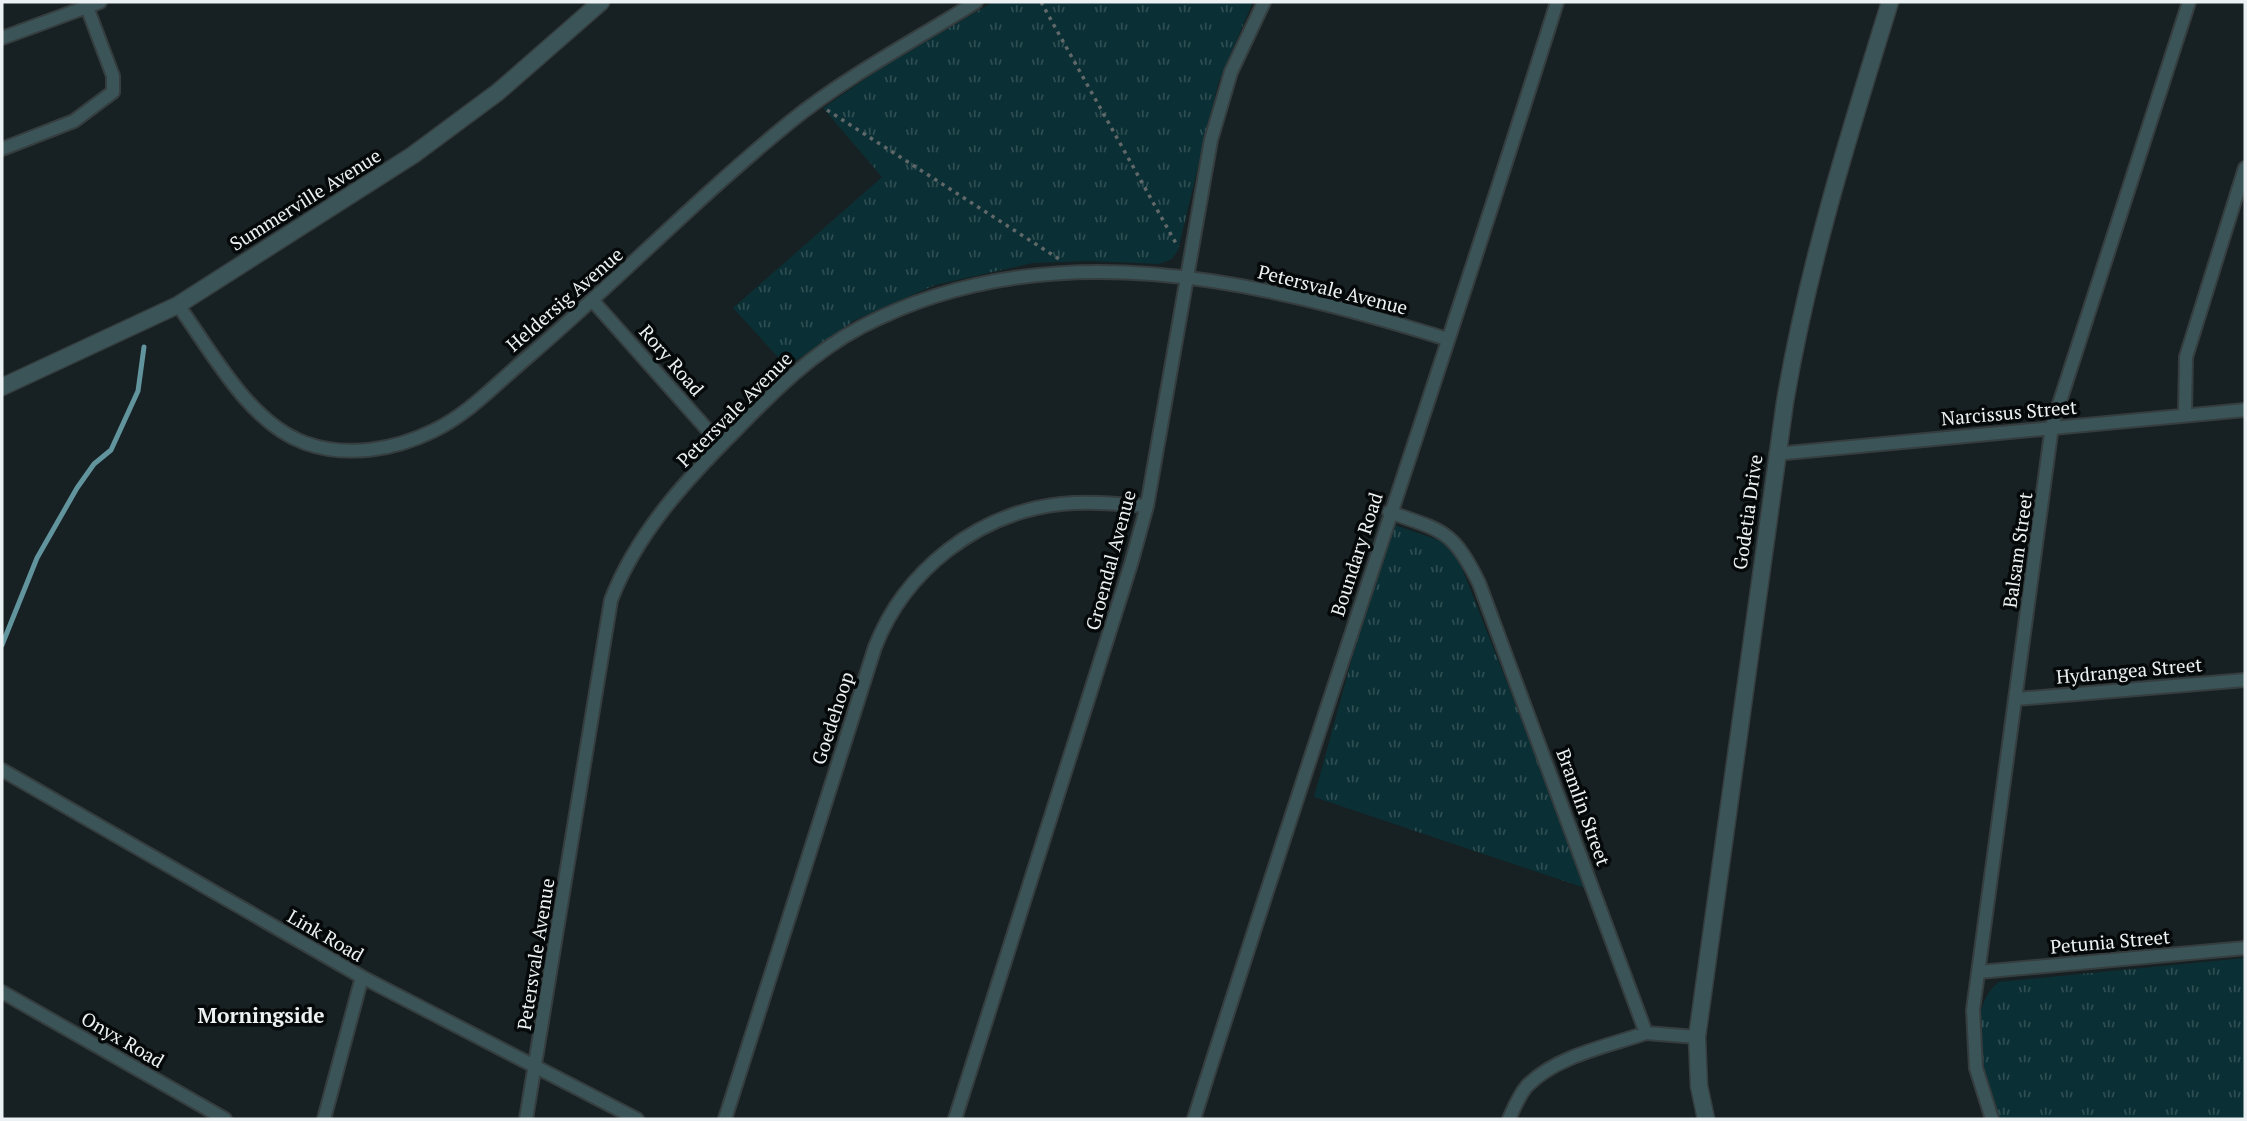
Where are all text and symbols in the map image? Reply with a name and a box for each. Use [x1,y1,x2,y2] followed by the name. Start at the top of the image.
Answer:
[225,142,385,256] street label: Summerville Avenue
[500,241,628,357] street label: Heldersig Avenue
[1256,258,1410,320] street label: Petersvale Avenue
[634,319,710,401] street label: Rory Road
[671,346,797,472] street label: Petersvale Avenue
[1940,394,2078,430] street label: Narcissus Street
[1727,453,1767,571] street label: Godetia Drive
[1079,487,1141,633] street label: Groendal Avenue
[1324,488,1388,619] street label: Boundary Road
[1997,491,2037,609] street label: Balsam Street
[2055,651,2203,689] street label: Hydrangea Street
[805,668,859,768] street label: Goedehoop
[1551,745,1617,869] street label: Bramlin Street
[511,876,559,1032] street label: Petersvale Avenue
[283,903,369,967] street label: Link Road
[2049,923,2171,959] street label: Petunia Street
[197,1001,325,1029] district label: Morningside
[77,1005,169,1073] street label: Onyx Road

